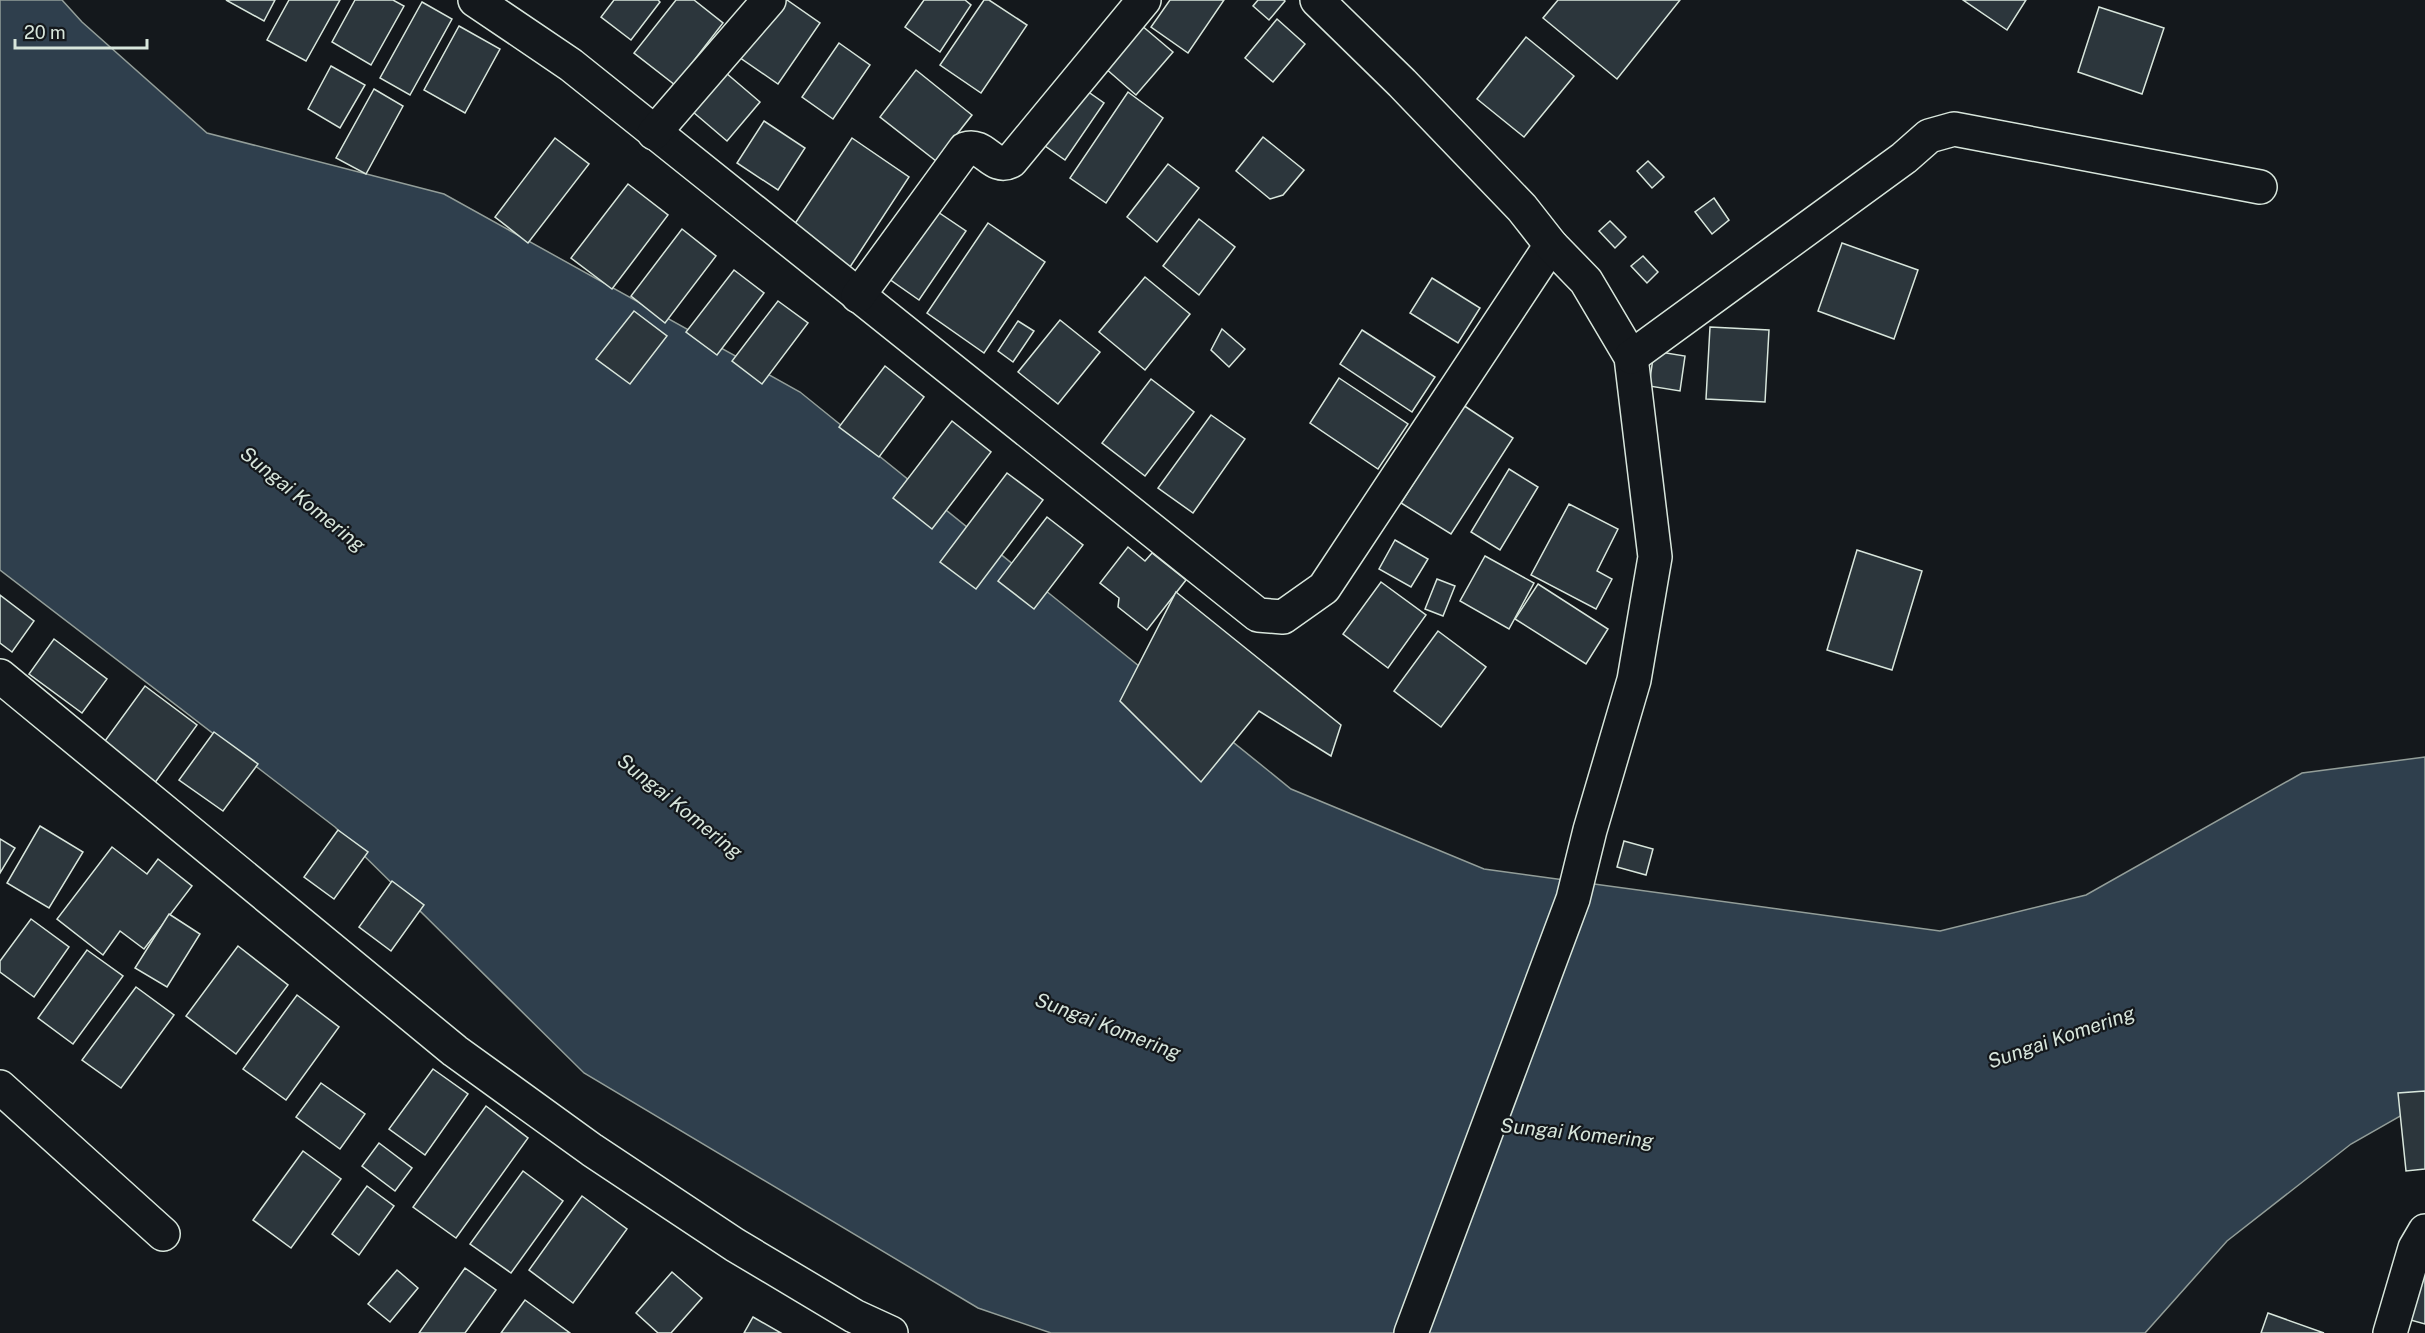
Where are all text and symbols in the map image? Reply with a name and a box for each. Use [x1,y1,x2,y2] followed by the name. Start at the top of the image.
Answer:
[15,12,147,50] scale bar
[24,22,66,43] text: 20 m
[236,441,371,557] water label: Sungai Komering
[613,748,748,864] water label: Sungai Komering
[1032,987,1184,1065] water label: Sungai Komering
[1984,1001,2138,1073] water label: Sungai Komering
[1499,1113,1655,1153] water label: Sungai Komering

